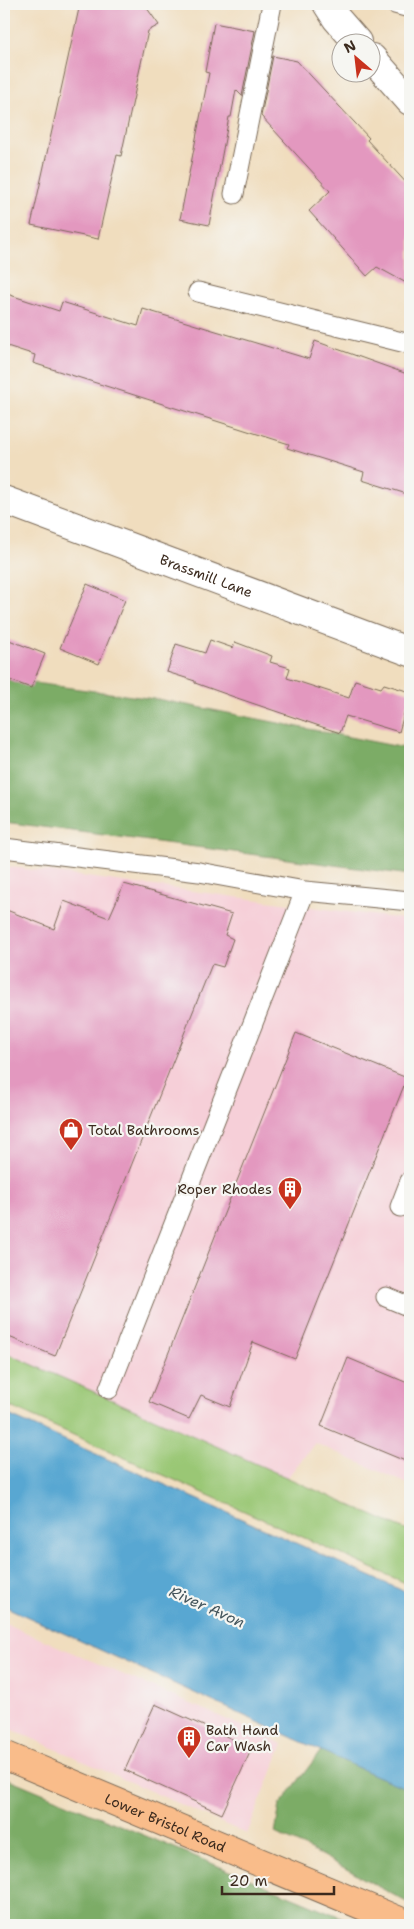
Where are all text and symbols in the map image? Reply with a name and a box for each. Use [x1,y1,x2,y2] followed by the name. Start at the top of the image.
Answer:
[332,32,382,82] north arrow
[341,36,359,57] text: N
[157,550,255,601] street label: Brassmill Lane
[58,1117,84,1151] shop icon: Total Bathrooms
[88,1121,200,1139] place label: Total Bathrooms
[277,1176,303,1210] building icon: Roper Rhodes
[177,1180,272,1198] place label: Roper Rhodes
[166,1582,248,1632] water label: River Avon
[206,1721,278,1755] place label: Bath Hand Car Wash
[176,1725,202,1759] building icon: Bath Hand Car Wash
[102,1789,229,1856] street label: Lower Bristol Road
[222,1864,334,1896] scale bar
[229,1871,268,1891] text: 20 m

